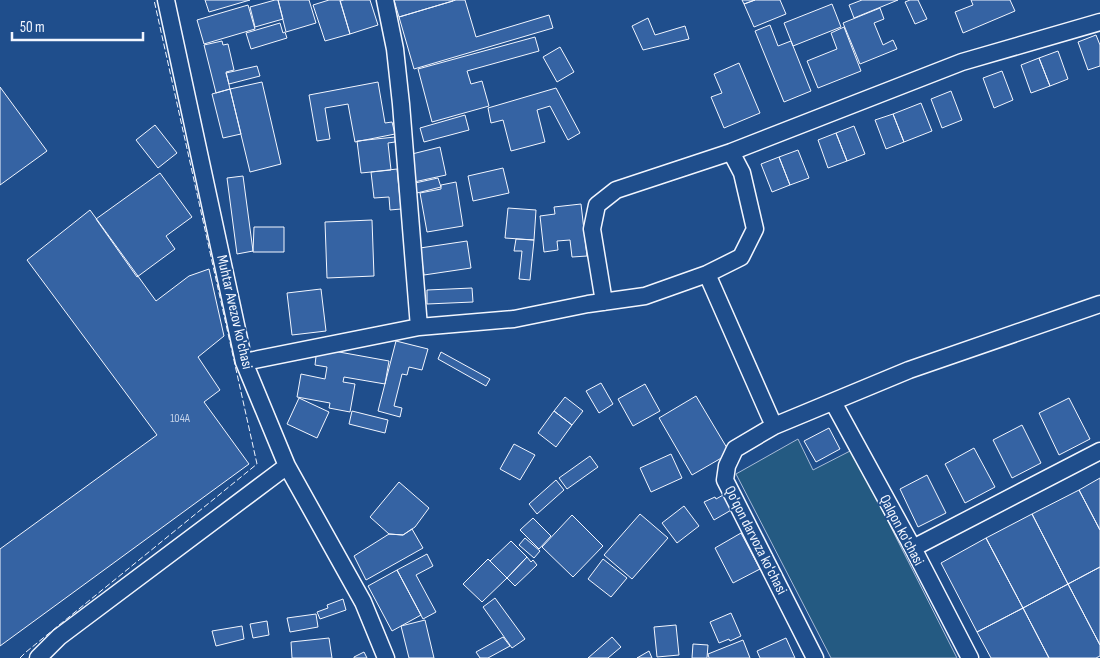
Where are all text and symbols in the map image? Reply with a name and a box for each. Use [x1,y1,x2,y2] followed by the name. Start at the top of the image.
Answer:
[12,10,144,42] scale bar
[20,18,45,37] text: 50 m
[212,253,257,371] street label: Muhtar Avezov ko'chasi
[170,411,191,426] house number: 104A
[720,483,791,598] street label: Qo'qon darvoza ko'chasi
[875,492,928,569] street label: Qalqon ko'chasi

